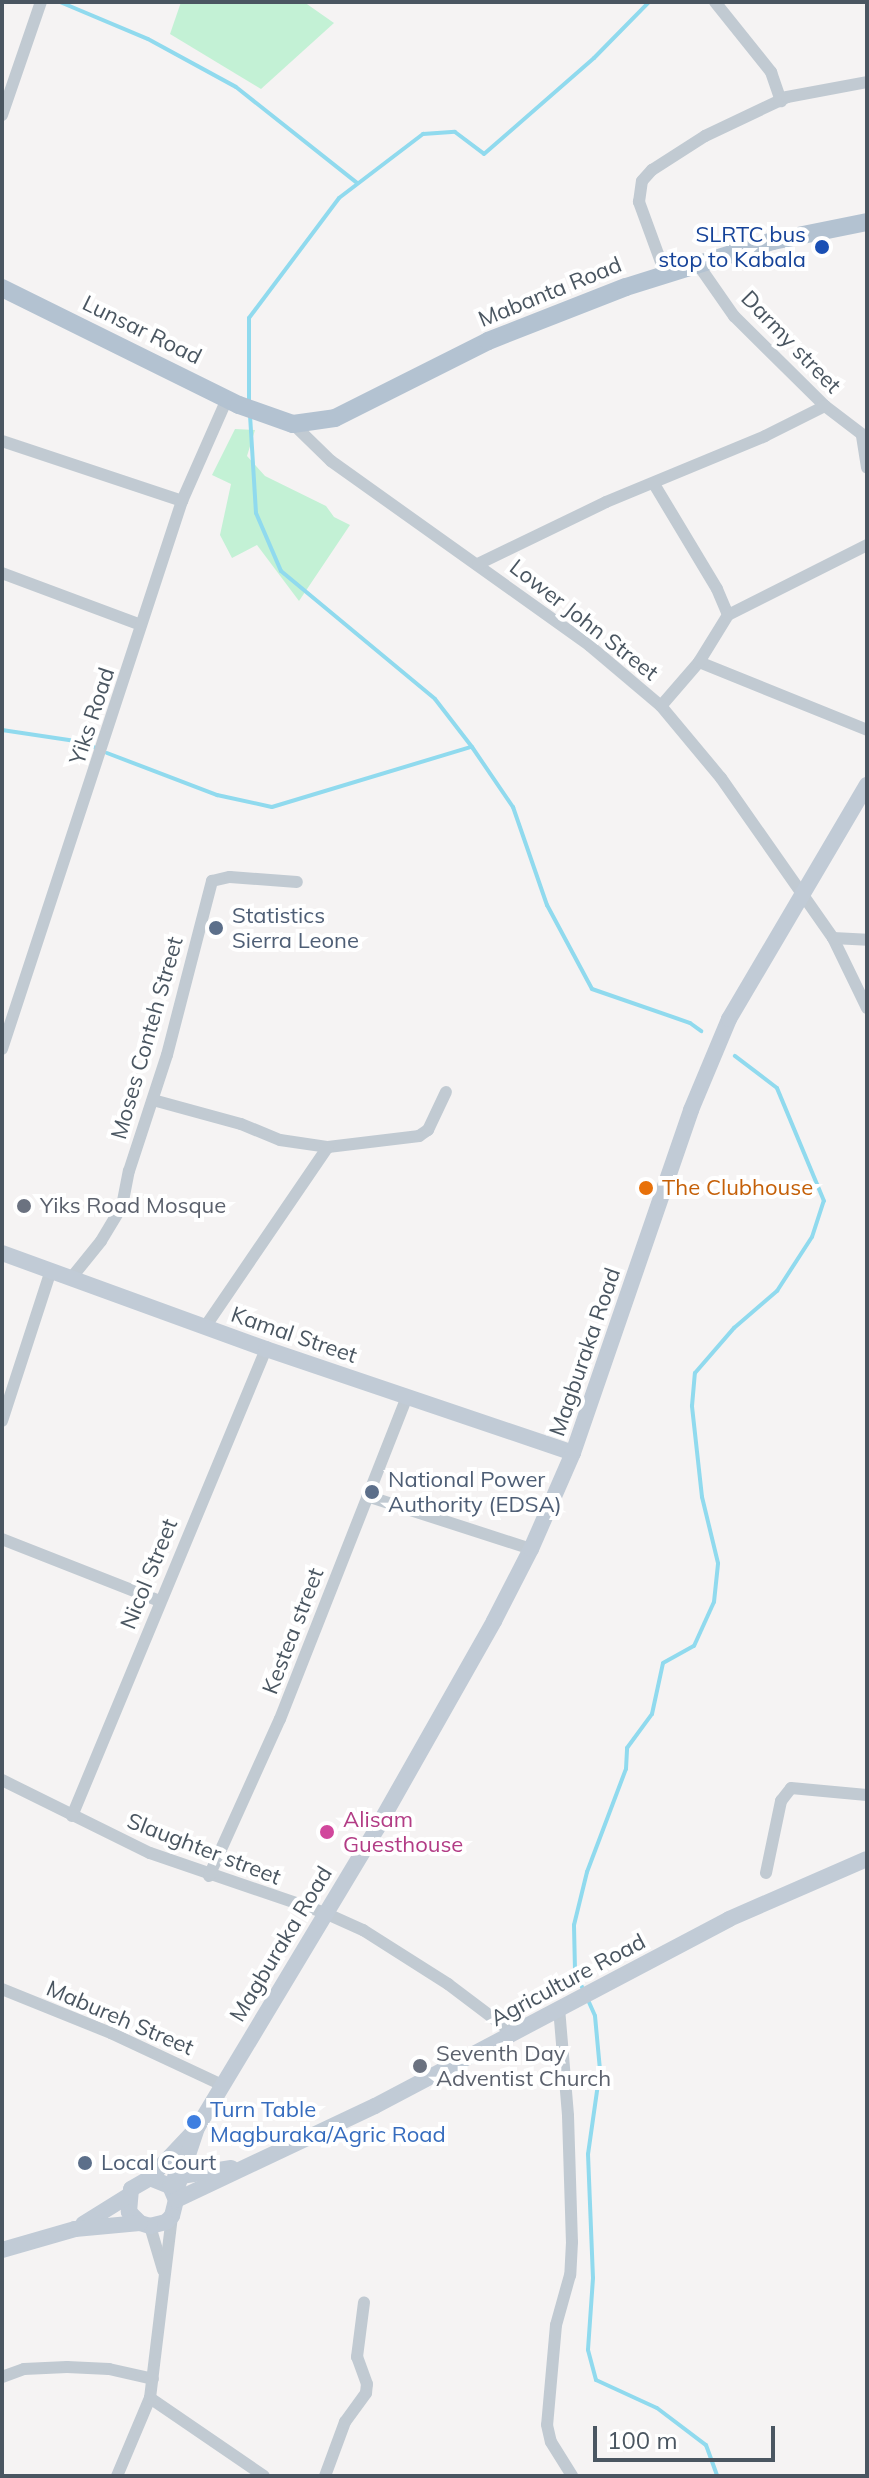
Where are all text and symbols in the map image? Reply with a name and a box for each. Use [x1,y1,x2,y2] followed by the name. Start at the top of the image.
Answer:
[658,221,806,272] place label: SLRTC bus stop to Kabala
[813,238,831,256] marker: SLRTC bus stop to Kabala
[475,251,625,333] street label: Mabanta Road
[736,285,846,399] street label: Darmy street
[78,290,206,370] street label: Lunsar Road
[505,554,663,686] street label: Lower John Street
[64,664,120,768] street label: Yiks Road
[232,902,359,954] place label: Statistics Sierra Leone
[207,919,225,937] marker: Statistics Sierra Leone
[105,934,189,1142] street label: Moses Conteh Street
[662,1175,813,1201] place label: The Clubhouse
[637,1179,655,1197] marker: The Clubhouse
[40,1193,226,1219] place label: Yiks Road Mosque
[15,1197,33,1215] marker: Yiks Road Mosque
[544,1264,626,1440] street label: Magburaka Road
[228,1301,360,1369] street label: Kamal Street
[388,1466,562,1518] place label: National Power Authority (EDSA)
[363,1483,381,1501] marker: National Power Authority (EDSA)
[115,1515,183,1633] street label: Nicol Street
[257,1564,329,1698] street label: Kestea street
[343,1806,463,1858] place label: Alisam Guesthouse
[124,1808,284,1890] street label: Slaughter street
[318,1823,336,1841] marker: Alisam Guesthouse
[224,1862,338,2026] street label: Magburaka Road
[486,1928,650,2032] street label: Agriculture Road
[42,1975,198,2061] street label: Mabureh Street
[436,2040,611,2092] place label: Seventh Day Adventist Church
[411,2057,429,2075] marker: Seventh Day Adventist Church
[210,2096,446,2148] place label: Turn Table Magburaka/Agric Road
[185,2113,203,2131] marker: Turn Table Magburaka/Agric Road
[101,2150,216,2176] place label: Local Court
[76,2154,94,2172] marker: Local Court
[597,2410,779,2460] scale bar
[607,2425,678,2455] text: 100 m

